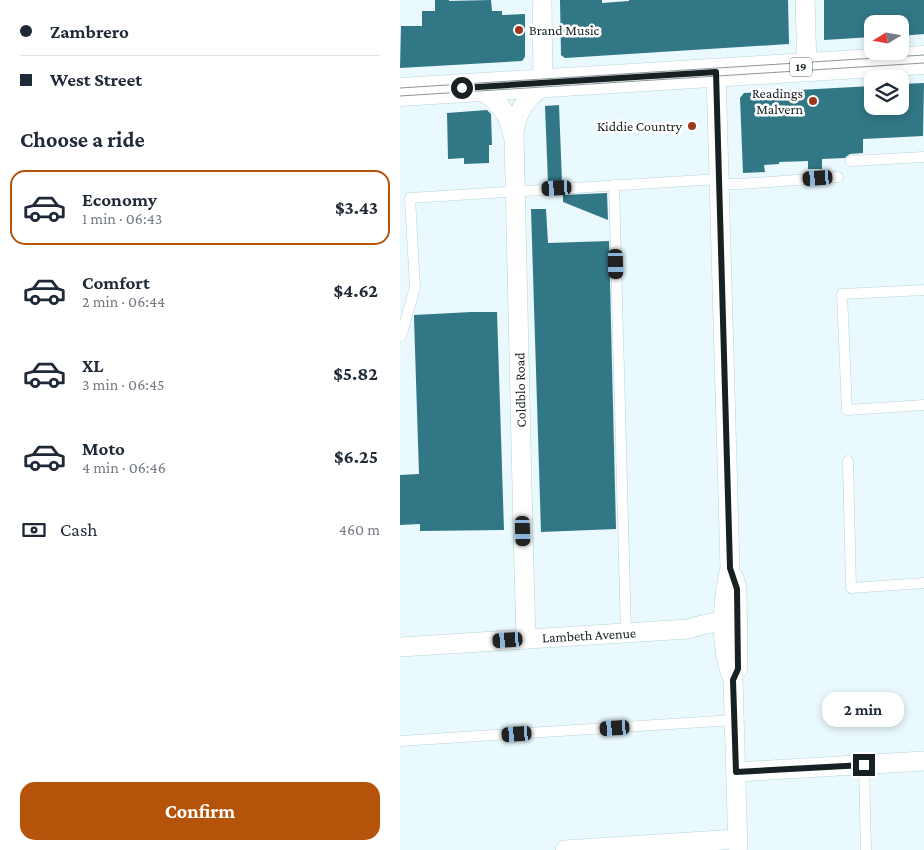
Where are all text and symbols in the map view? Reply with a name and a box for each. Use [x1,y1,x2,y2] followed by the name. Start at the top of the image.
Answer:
[864,15,909,60] north arrow
[864,15,909,115] map controls
[50,21,129,42] text: Zambrero
[529,22,600,38] place label: Brand Music
[513,24,525,36] marker: Brand Music
[790,58,812,76] road number: 19
[50,69,142,90] text: West Street
[864,70,909,115] button: layers
[451,77,473,99] route start
[752,85,803,117] place label: Readings Malvern
[807,95,819,107] marker: Readings Malvern
[597,118,683,134] place label: Kiddie Country
[686,120,698,132] marker: Kiddie Country
[20,127,145,152] text: Choose a ride
[802,169,833,187] car
[541,180,572,196] car
[22,185,67,230] icon: car
[82,189,157,210] text: Economy
[335,197,378,218] text: $3.43
[82,210,162,227] text: 1 min · 06:43
[608,249,623,279] car
[22,268,67,313] icon: car
[82,272,150,293] text: Comfort
[334,280,378,301] text: $4.62
[82,293,165,310] text: 2 min · 06:44
[22,351,67,396] icon: car
[511,352,529,428] street label: Coldblo Road
[82,355,104,376] text: XL
[333,363,378,384] text: $5.82
[82,376,165,393] text: 3 min · 06:45
[22,434,67,479] icon: car
[82,438,125,459] text: Moto
[334,446,378,467] text: $6.25
[82,459,166,476] text: 4 min · 06:46
[20,516,48,544] icon: cash
[514,516,531,546] car
[60,519,98,540] text: Cash
[339,521,380,538] text: 460 m
[542,625,636,645] street label: Lambeth Avenue
[492,631,523,649] car
[823,692,905,728] callout: 2 min
[844,701,882,718] text: 2 min
[599,719,630,737] car
[501,725,532,743] car
[853,754,875,776] route end
[20,782,380,840] button: Confirm

